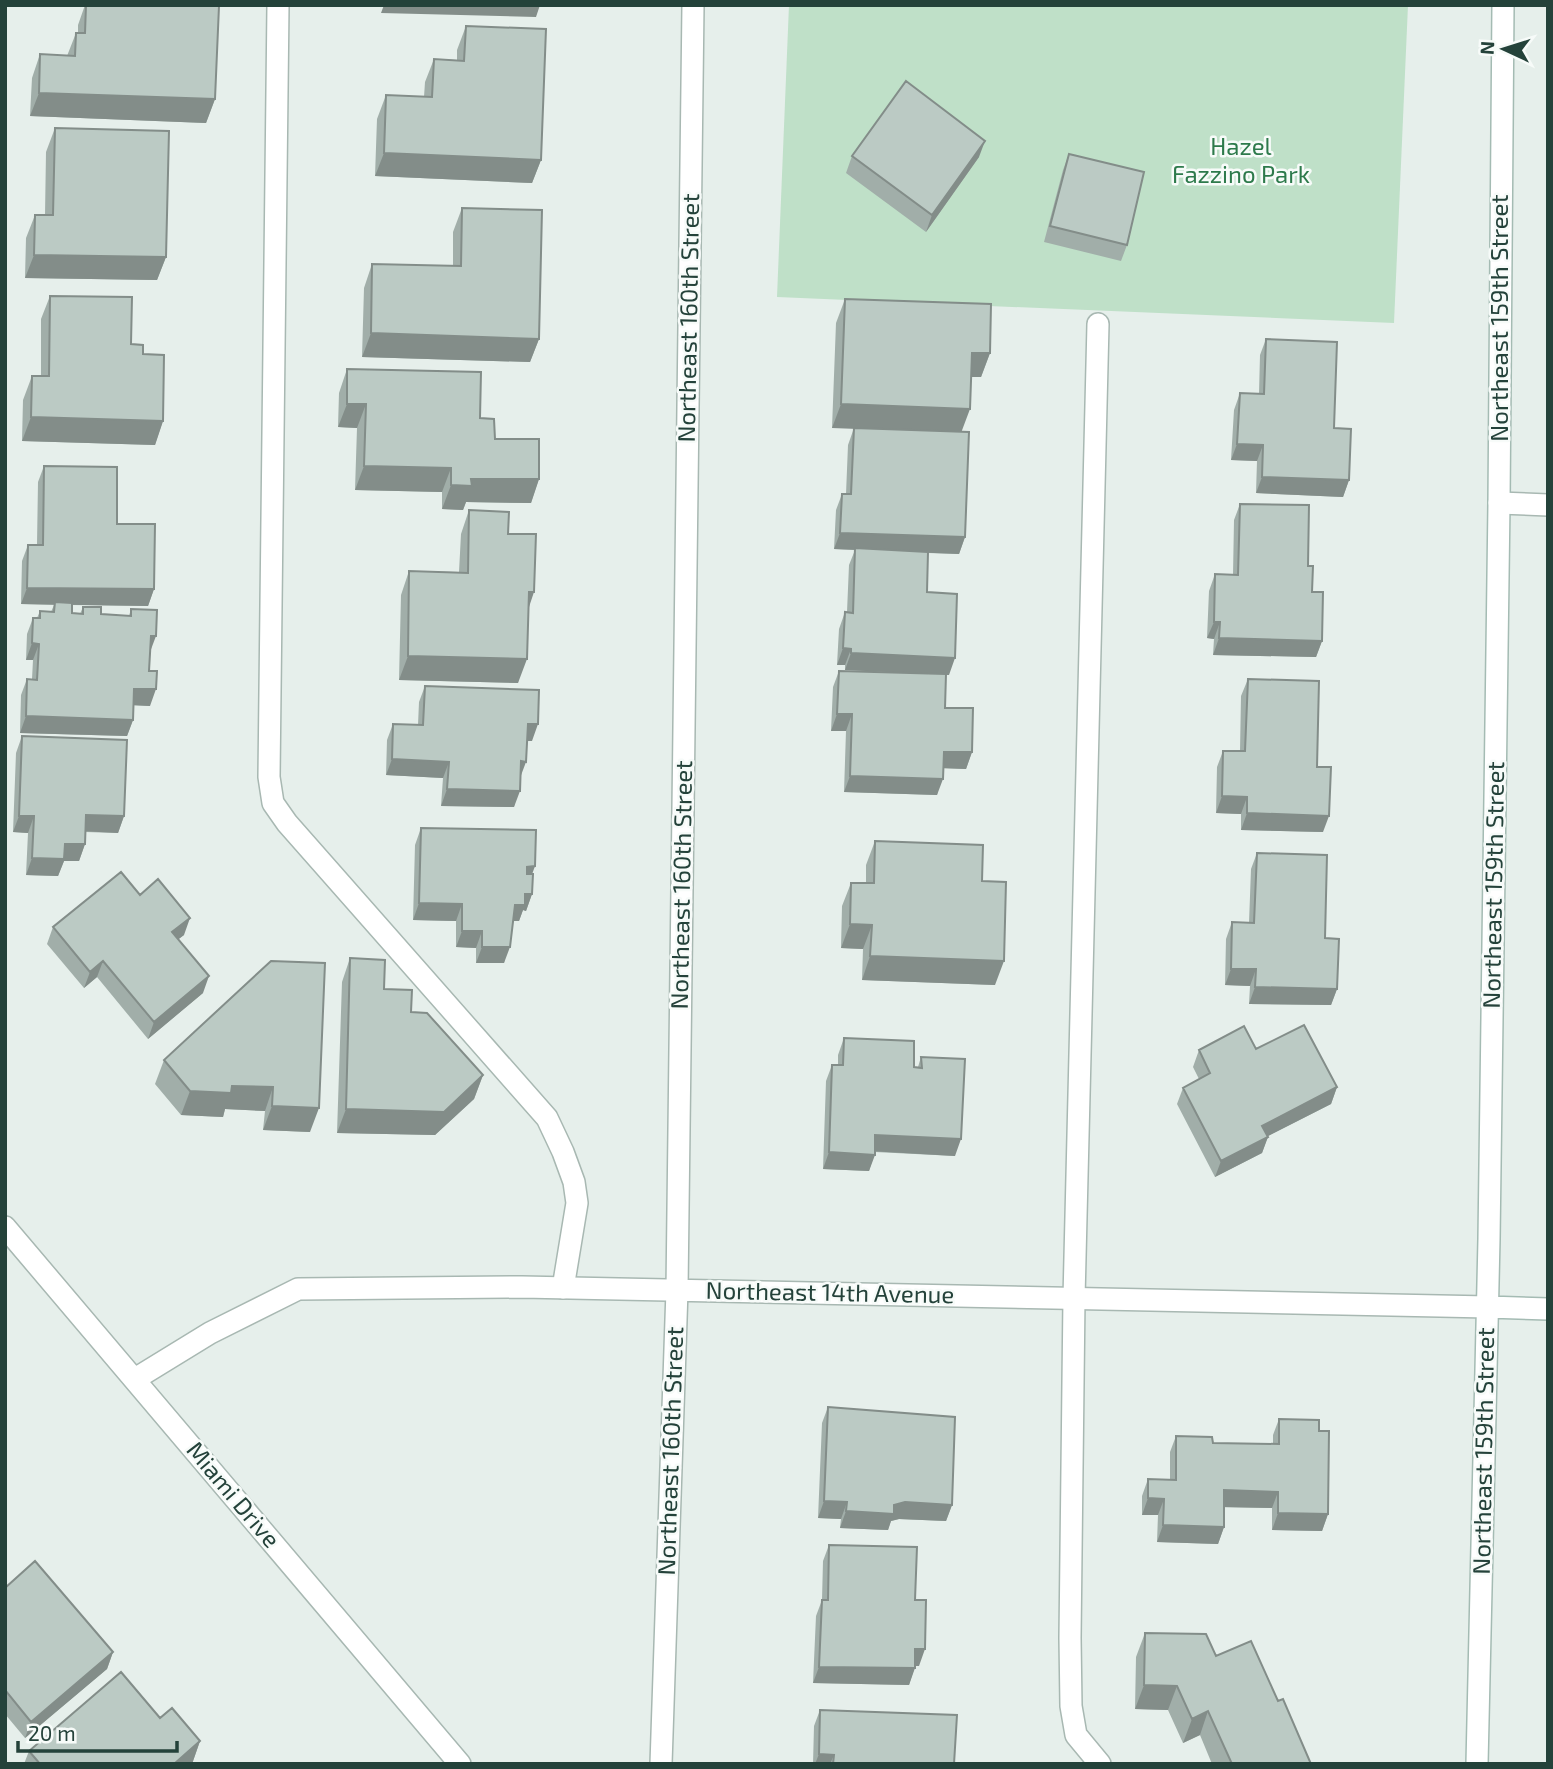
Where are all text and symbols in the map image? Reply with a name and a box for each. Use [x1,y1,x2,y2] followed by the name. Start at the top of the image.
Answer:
[1469,14,1539,84] north arrow
[1475,40,1498,55] text: N
[1172,131,1310,188] park label: Hazel Fazzino Park
[671,193,704,443] street label: Northeast 160th Street
[1484,194,1513,442] street label: Northeast 159th Street
[664,760,697,1010] street label: Northeast 160th Street
[1476,761,1509,1009] street label: Northeast 159th Street
[705,1275,955,1308] street label: Northeast 14th Avenue
[651,1326,688,1576] street label: Northeast 160th Street
[1466,1327,1499,1575] street label: Northeast 159th Street
[181,1435,287,1553] street label: Miami Drive
[18,1710,177,1754] scale bar
[28,1720,76,1745] text: 20 m

